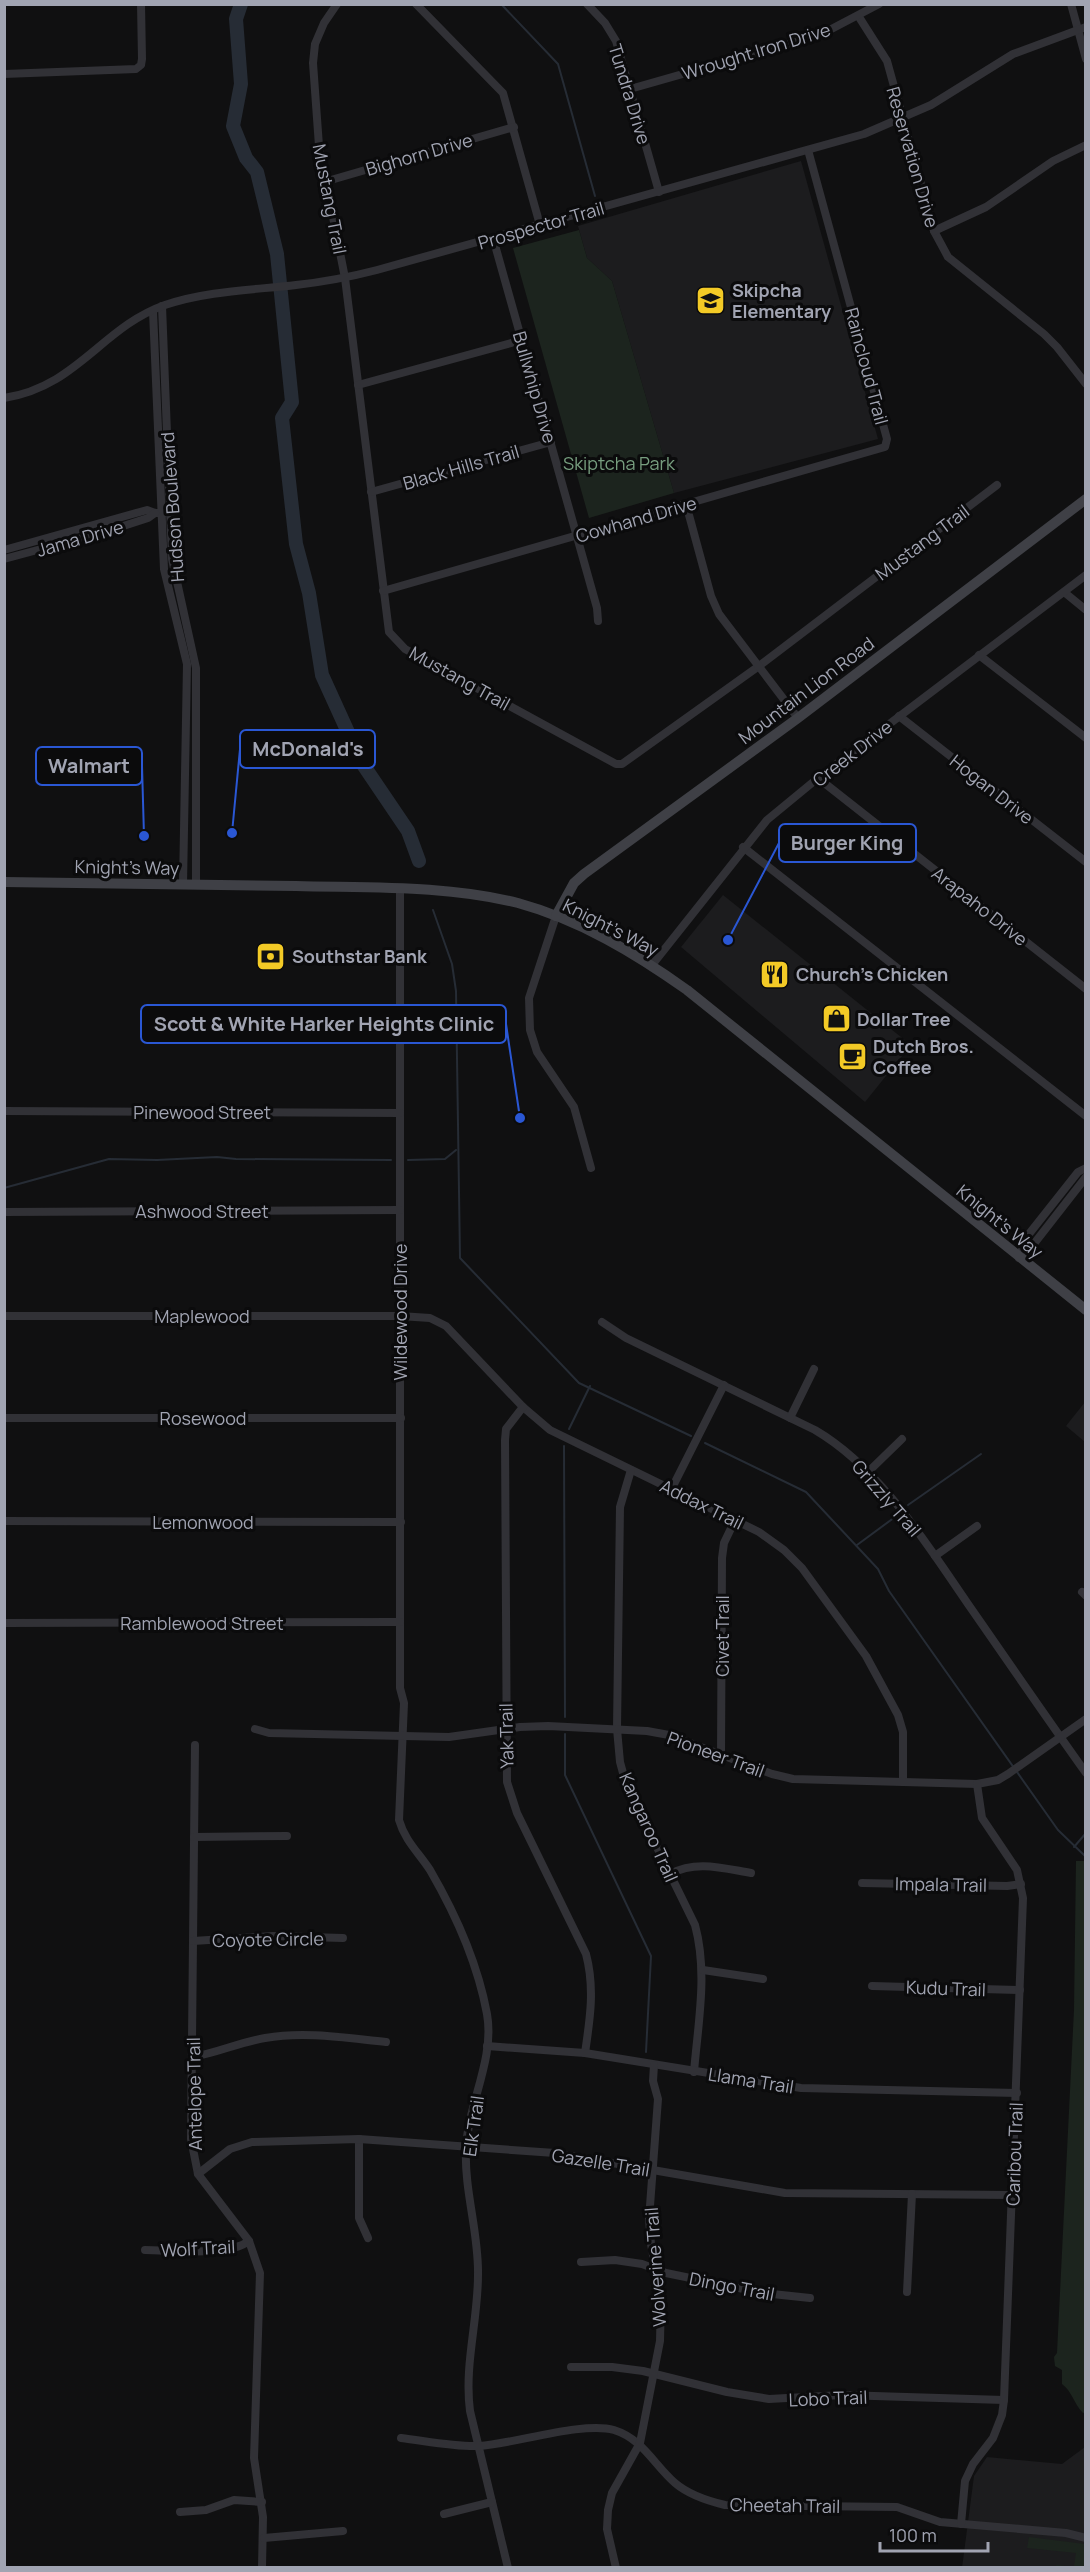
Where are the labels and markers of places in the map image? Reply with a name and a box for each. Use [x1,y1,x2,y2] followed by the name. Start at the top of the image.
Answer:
[732,278,831,323] place label: Skipcha Elementary
[695,284,727,316] school or university icon: Skipcha Elementary
[240,730,375,768] callout: McDonald's
[36,747,142,785] callout: Walmart
[779,824,916,862] callout: Burger King
[255,940,287,972] bank icon: Southstar Bank
[292,944,428,968] place label: Southstar Bank
[759,958,791,990] restaurant icon: Church's Chicken
[796,962,948,986] place label: Church's Chicken
[820,1003,852,1035] shop icon: Dollar Tree
[141,1005,506,1043] callout: Scott & White Harker Heights Clinic
[857,1007,951,1031] place label: Dollar Tree
[873,1034,974,1079] place label: Dutch Bros. Coffee
[836,1040,868,1072] cafe icon: Dutch Bros. Coffee

